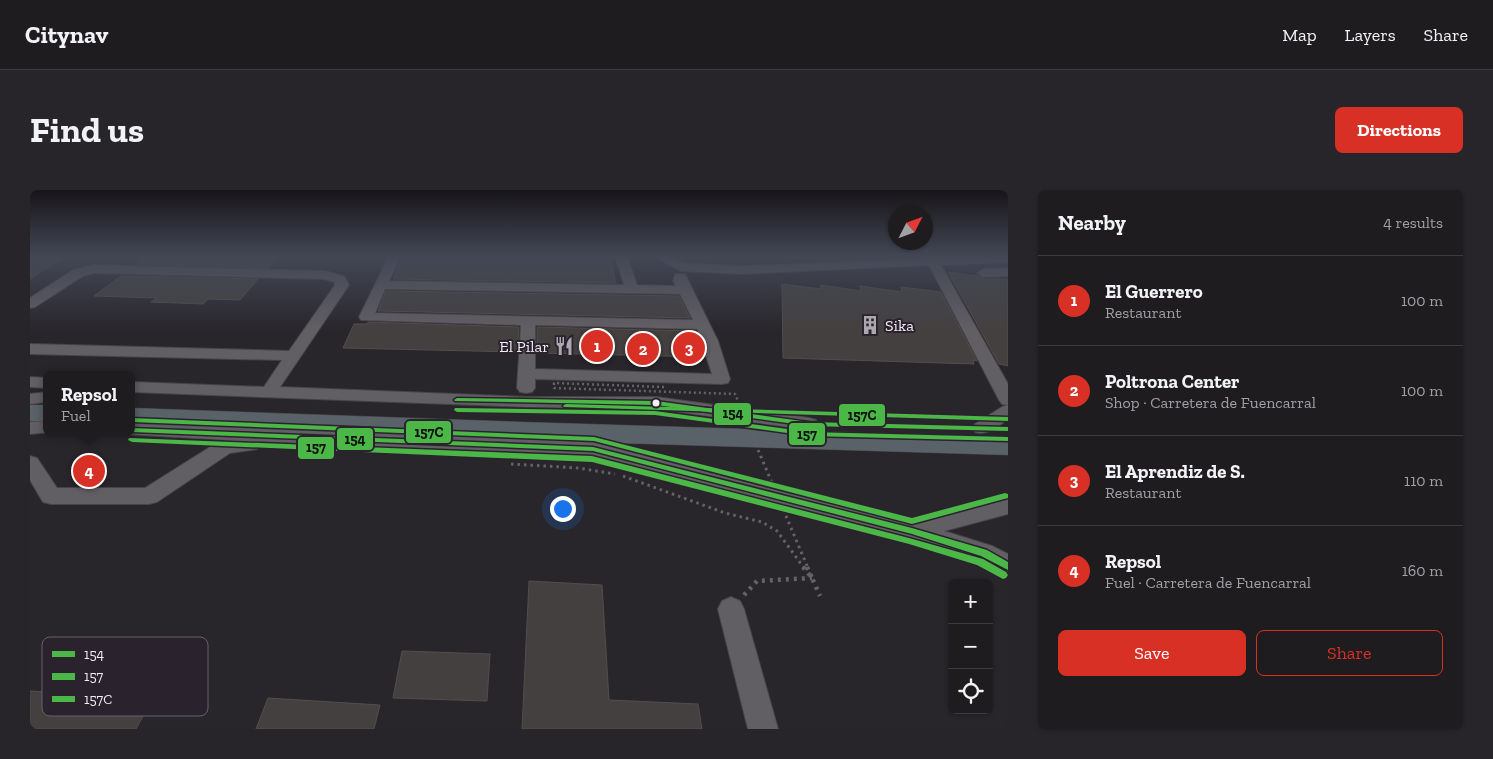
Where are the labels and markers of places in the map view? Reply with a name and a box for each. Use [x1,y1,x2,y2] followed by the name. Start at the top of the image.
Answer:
[859,314,881,336] building icon: Sika
[885,316,914,335] place label: Sika
[581,327,613,365] pin: 1
[673,329,705,367] pin: 3
[627,330,659,368] pin: 2
[553,335,575,357] restaurant icon: El Pilar
[499,337,549,356] place label: El Pilar
[651,398,661,408] unlabelled marker
[73,452,105,490] pin: 4

